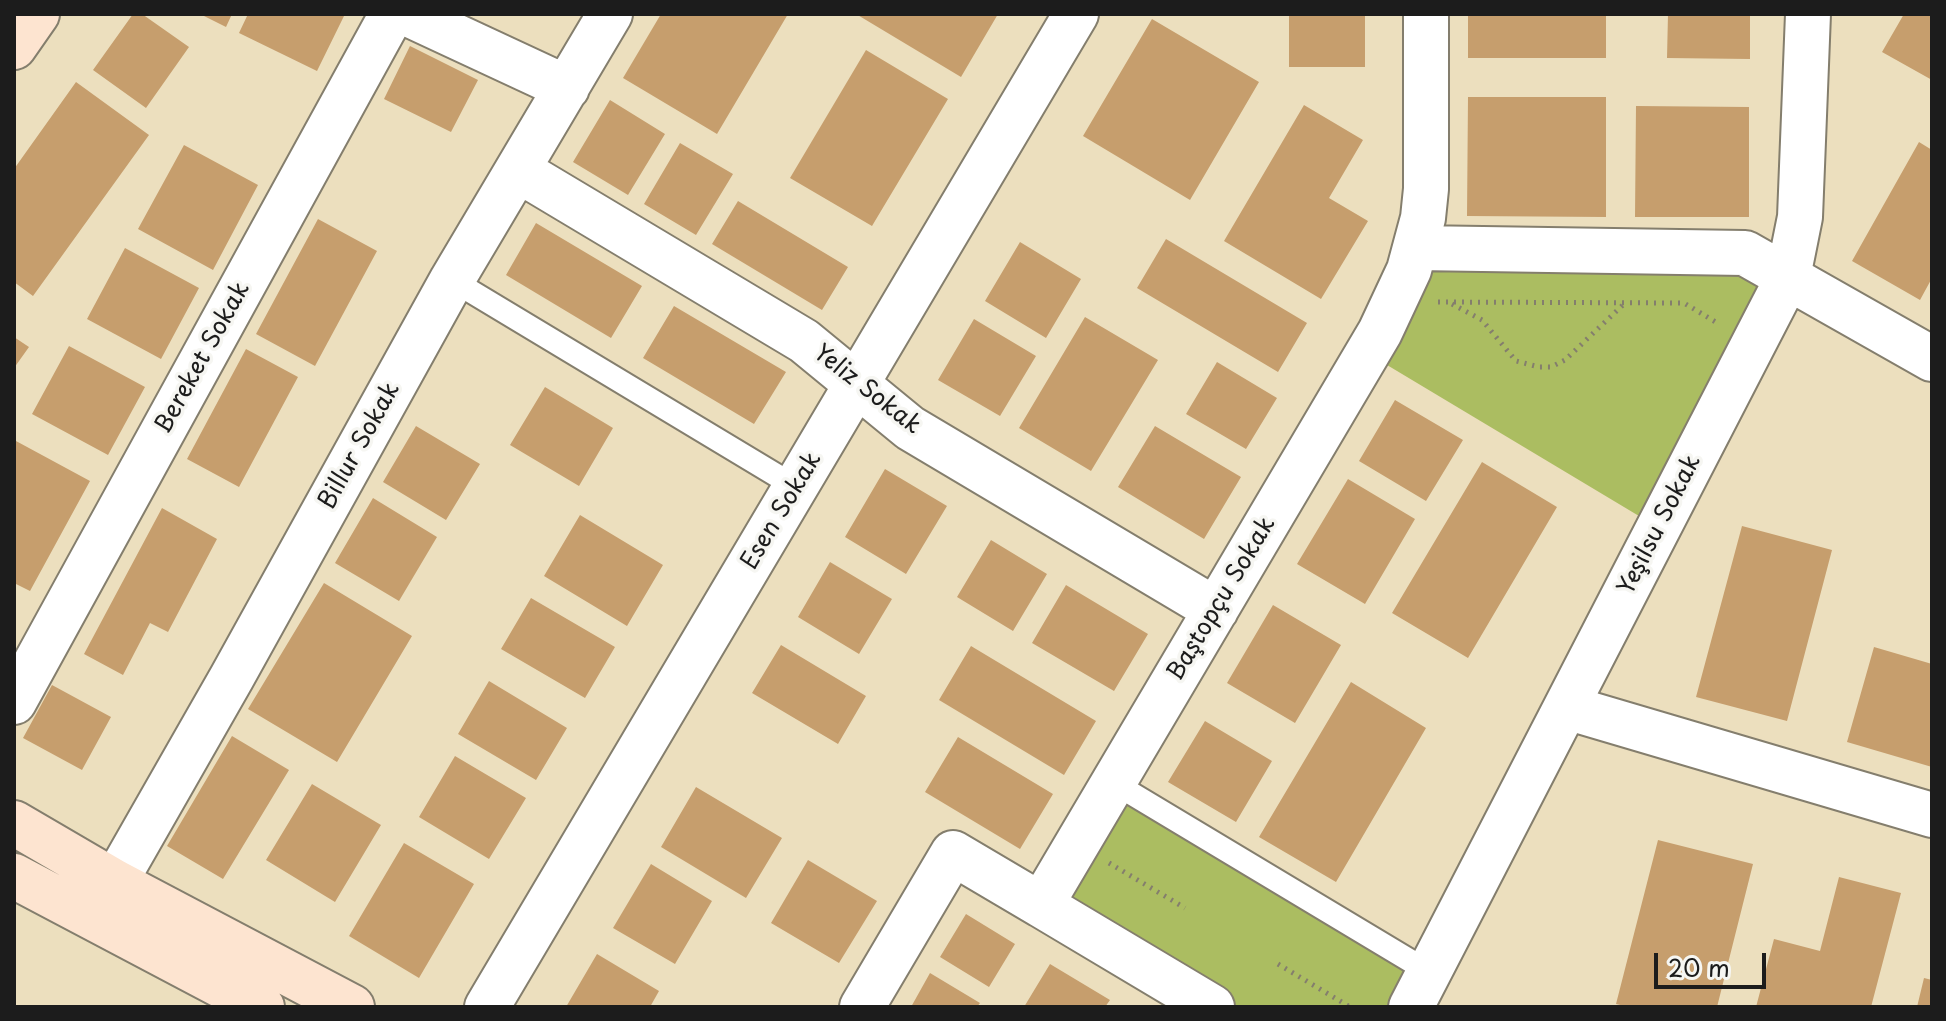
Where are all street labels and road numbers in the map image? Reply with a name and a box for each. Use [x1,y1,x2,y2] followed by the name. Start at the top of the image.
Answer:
[149,277,257,439] street label: Bereket Sokak
[808,339,926,441] street label: Yeliz Sokak
[313,377,407,515] street label: Billur Sokak
[736,447,828,575] street label: Esen Sokak
[1612,450,1708,600] street label: Yeşilsu Sokak
[1162,512,1282,686] street label: Baştopçu Sokak

